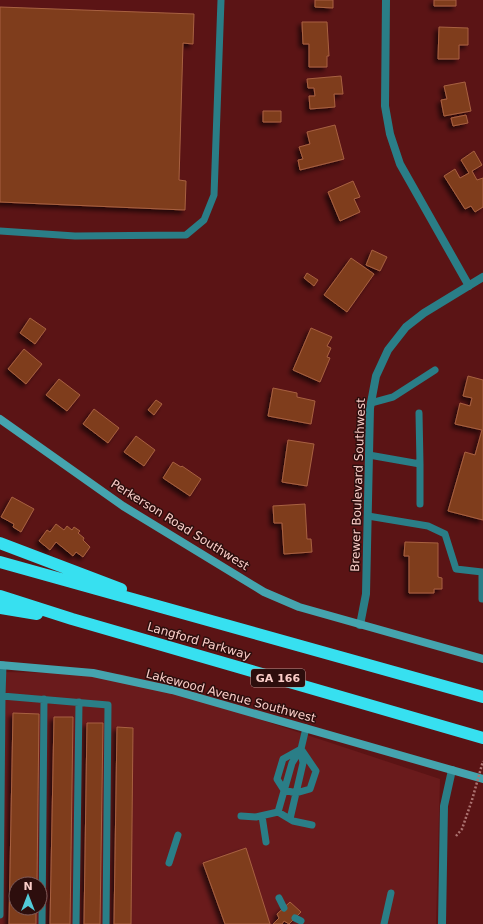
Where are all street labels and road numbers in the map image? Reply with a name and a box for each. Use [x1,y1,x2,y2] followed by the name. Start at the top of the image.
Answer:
[348,398,368,572] street label: Brewer Boulevard Southwest
[108,477,252,573] street label: Perkerson Road Southwest
[146,619,252,663] street label: Langford Parkway
[145,667,318,726] street label: Lakewood Avenue Southwest
[251,669,305,687] road number: GA 166

